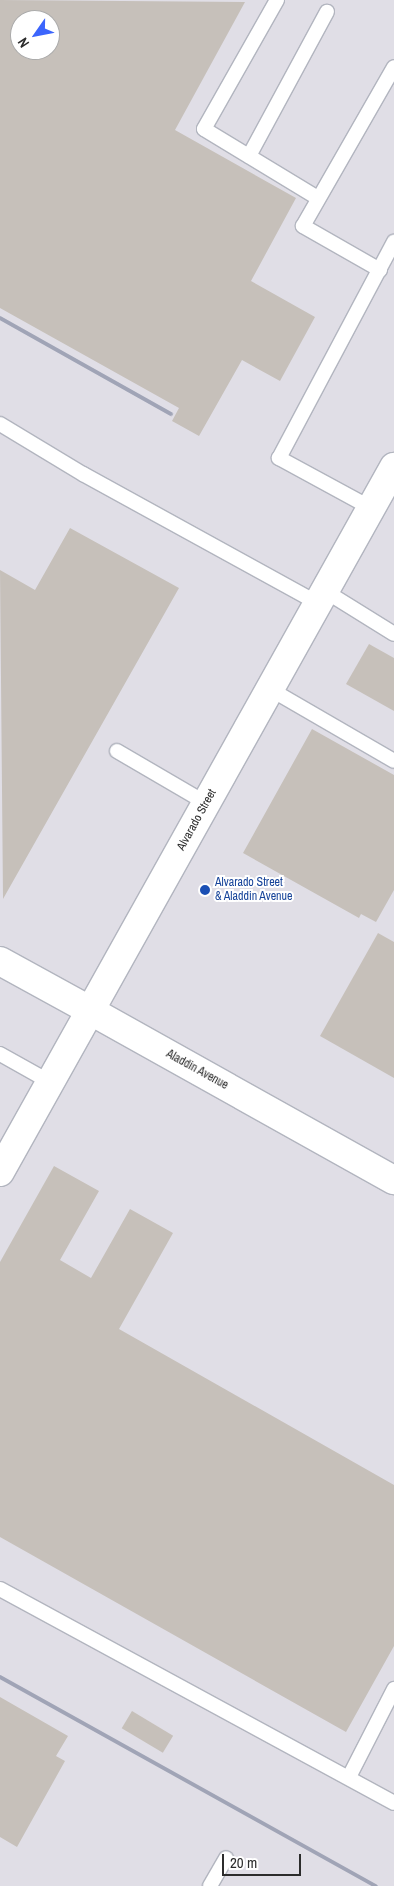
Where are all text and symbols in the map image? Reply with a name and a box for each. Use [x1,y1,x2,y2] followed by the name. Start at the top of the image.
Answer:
[10,10,60,60] north arrow
[13,34,33,51] text: N
[174,787,220,853] street label: Alvarado Street
[215,876,294,904] place label: Alvarado Street & Aladdin Avenue
[199,884,211,896] marker: Alvarado Street & Aladdin Avenue
[163,1047,231,1093] street label: Aladdin Avenue
[224,1844,303,1876] scale bar
[230,1852,257,1873] text: 20 m

